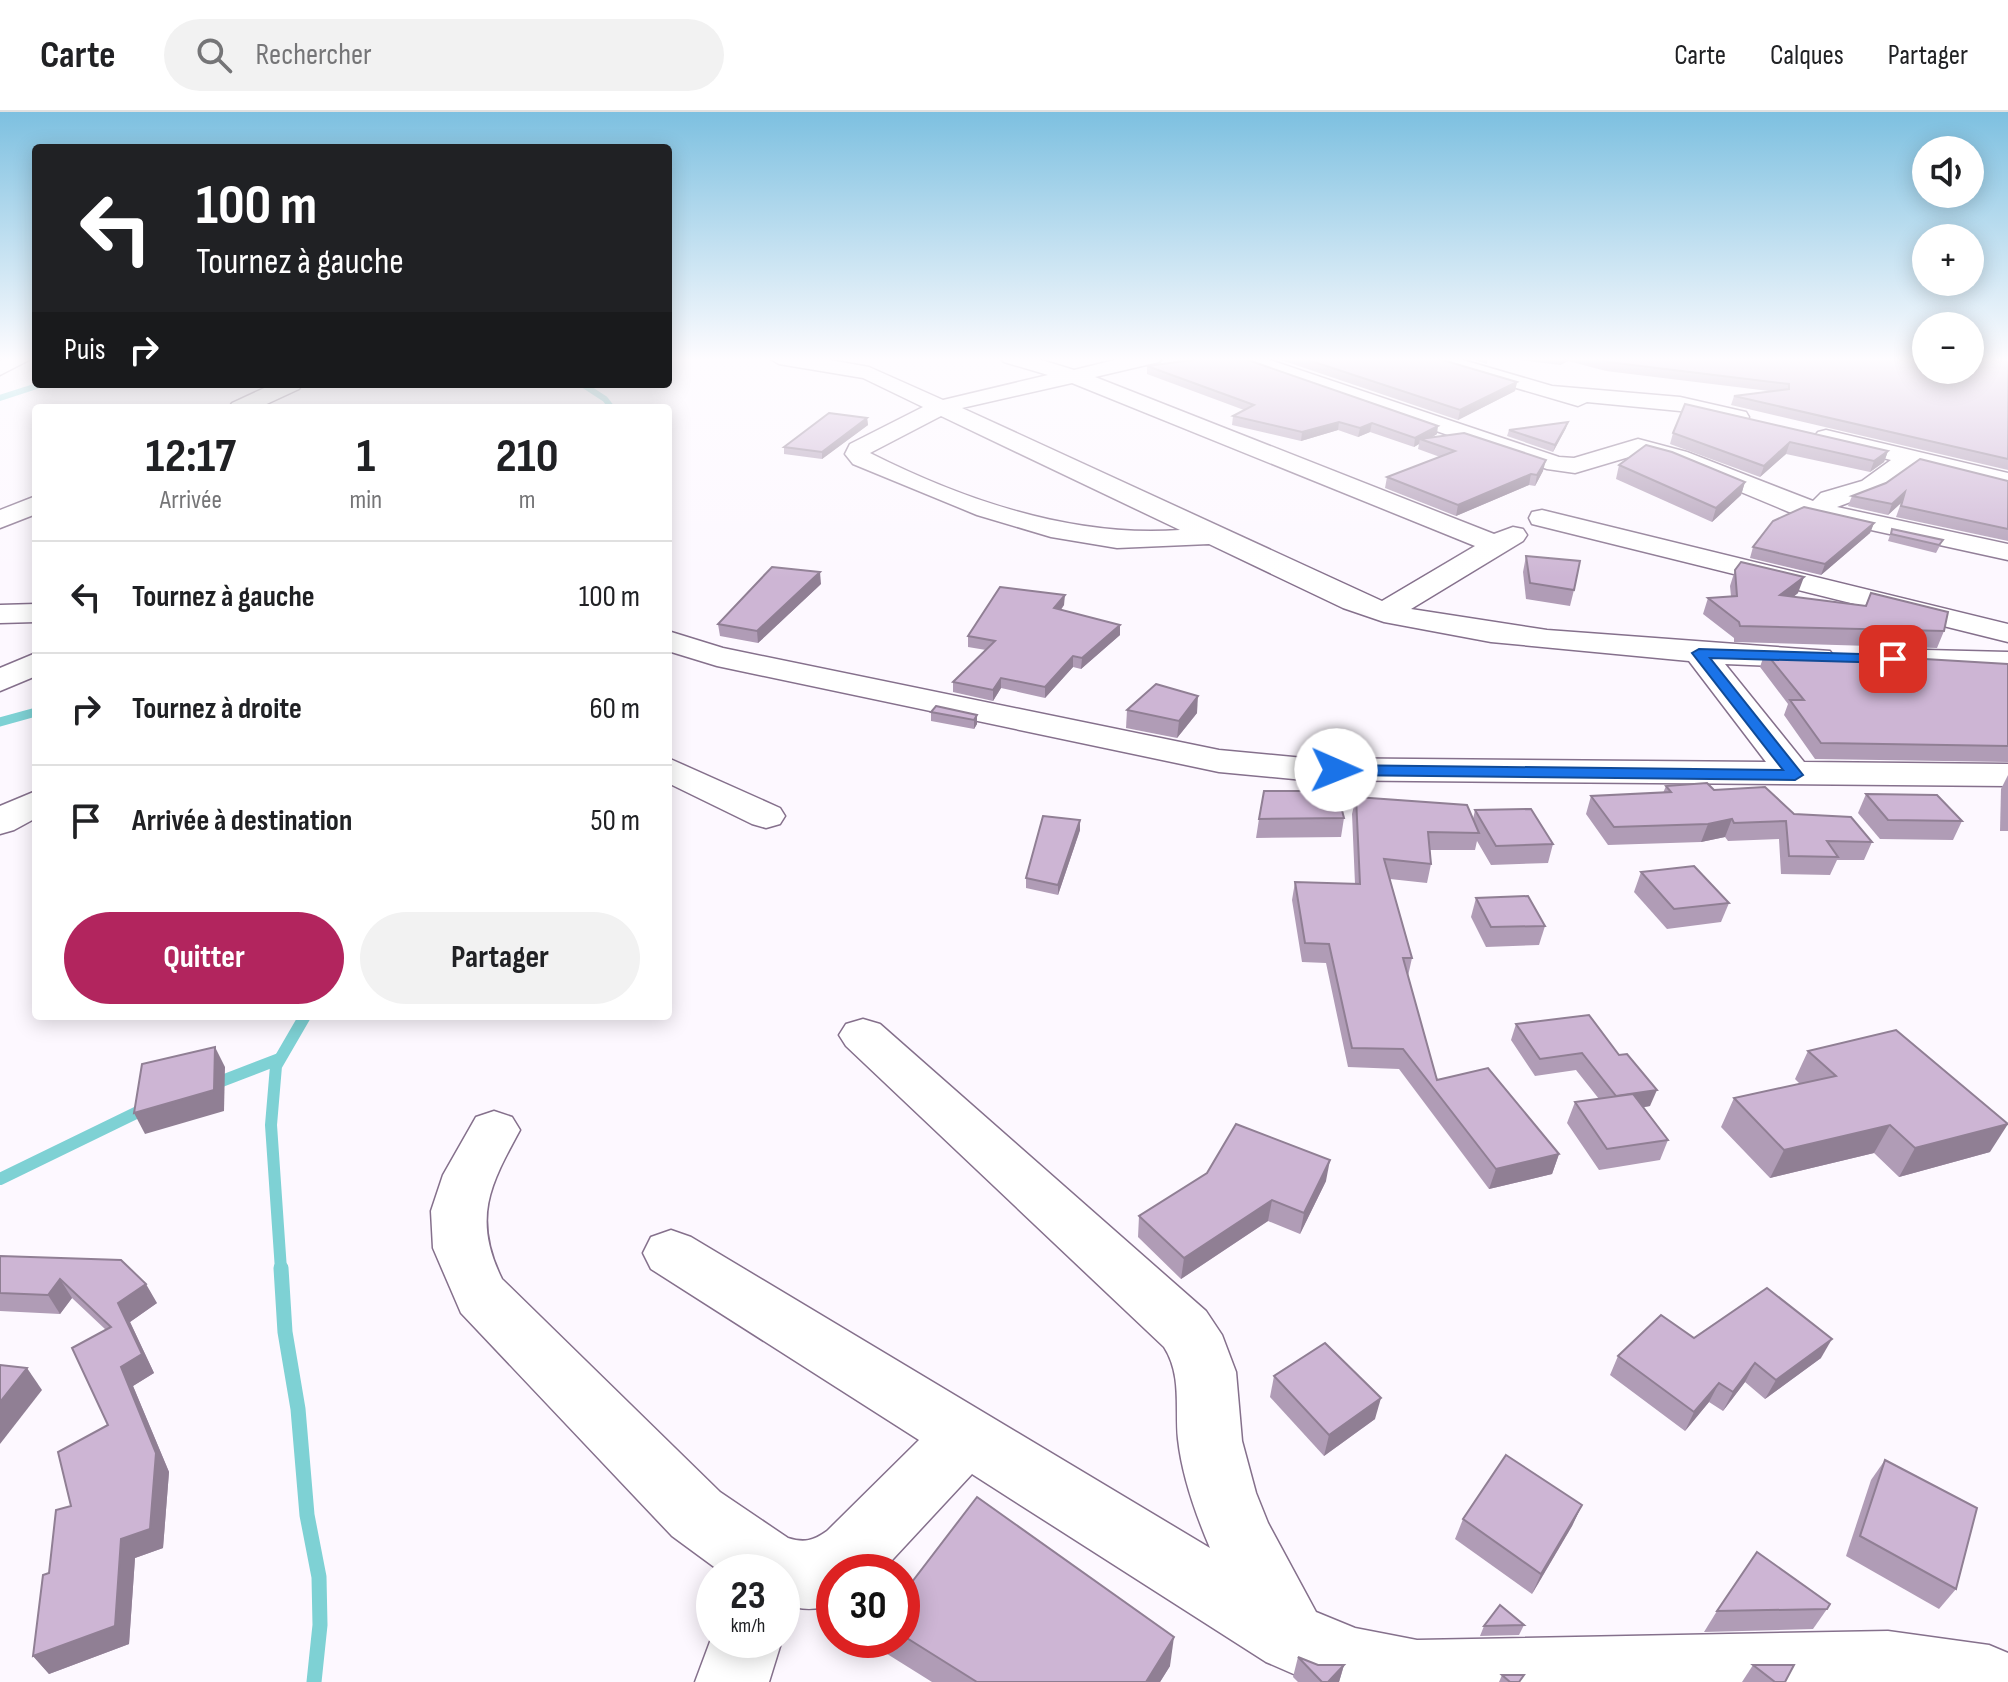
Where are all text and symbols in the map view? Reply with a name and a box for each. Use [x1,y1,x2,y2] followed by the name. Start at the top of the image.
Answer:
[164,19,724,91] search box
[40,33,116,78] text: Carte
[192,33,236,77] icon: search
[256,37,372,73] text: Rechercher
[1674,39,1726,72] text: Carte
[1770,39,1844,72] text: Calques
[1888,39,1968,72] text: Partager
[1912,136,1984,384] map controls
[1912,136,1984,208] button: sound
[196,173,317,240] text: 100 m
[64,176,168,280] icon: left
[1912,224,1984,296] button: +
[196,241,404,284] text: Tournez à gauche
[1912,312,1984,384] button: −
[122,328,166,372] icon: right
[64,332,106,368] text: Puis
[146,428,236,485] text: 12:17
[356,428,375,485] text: 1
[496,428,558,485] text: 210
[160,485,222,516] text: Arrivée
[350,485,382,516] text: min
[519,485,535,516] text: m
[64,575,108,619] icon: left
[132,579,315,615] text: Tournez à gauche
[579,579,640,615] text: 100 m
[1859,625,1927,693] pin
[1871,637,1915,681] icon: arrive
[64,687,108,731] icon: right
[132,691,302,727] text: Tournez à droite
[589,691,640,727] text: 60 m
[1294,728,1378,812] position arrow
[64,799,108,843] icon: arrive
[132,803,352,839] text: Arrivée à destination
[591,803,640,839] text: 50 m
[64,912,344,1004] button: Quitter
[360,912,640,1004] button: Partager
[816,1554,920,1658] speed limit sign: 30
[730,1572,766,1620] text: 23
[731,1614,765,1638] text: km/h

